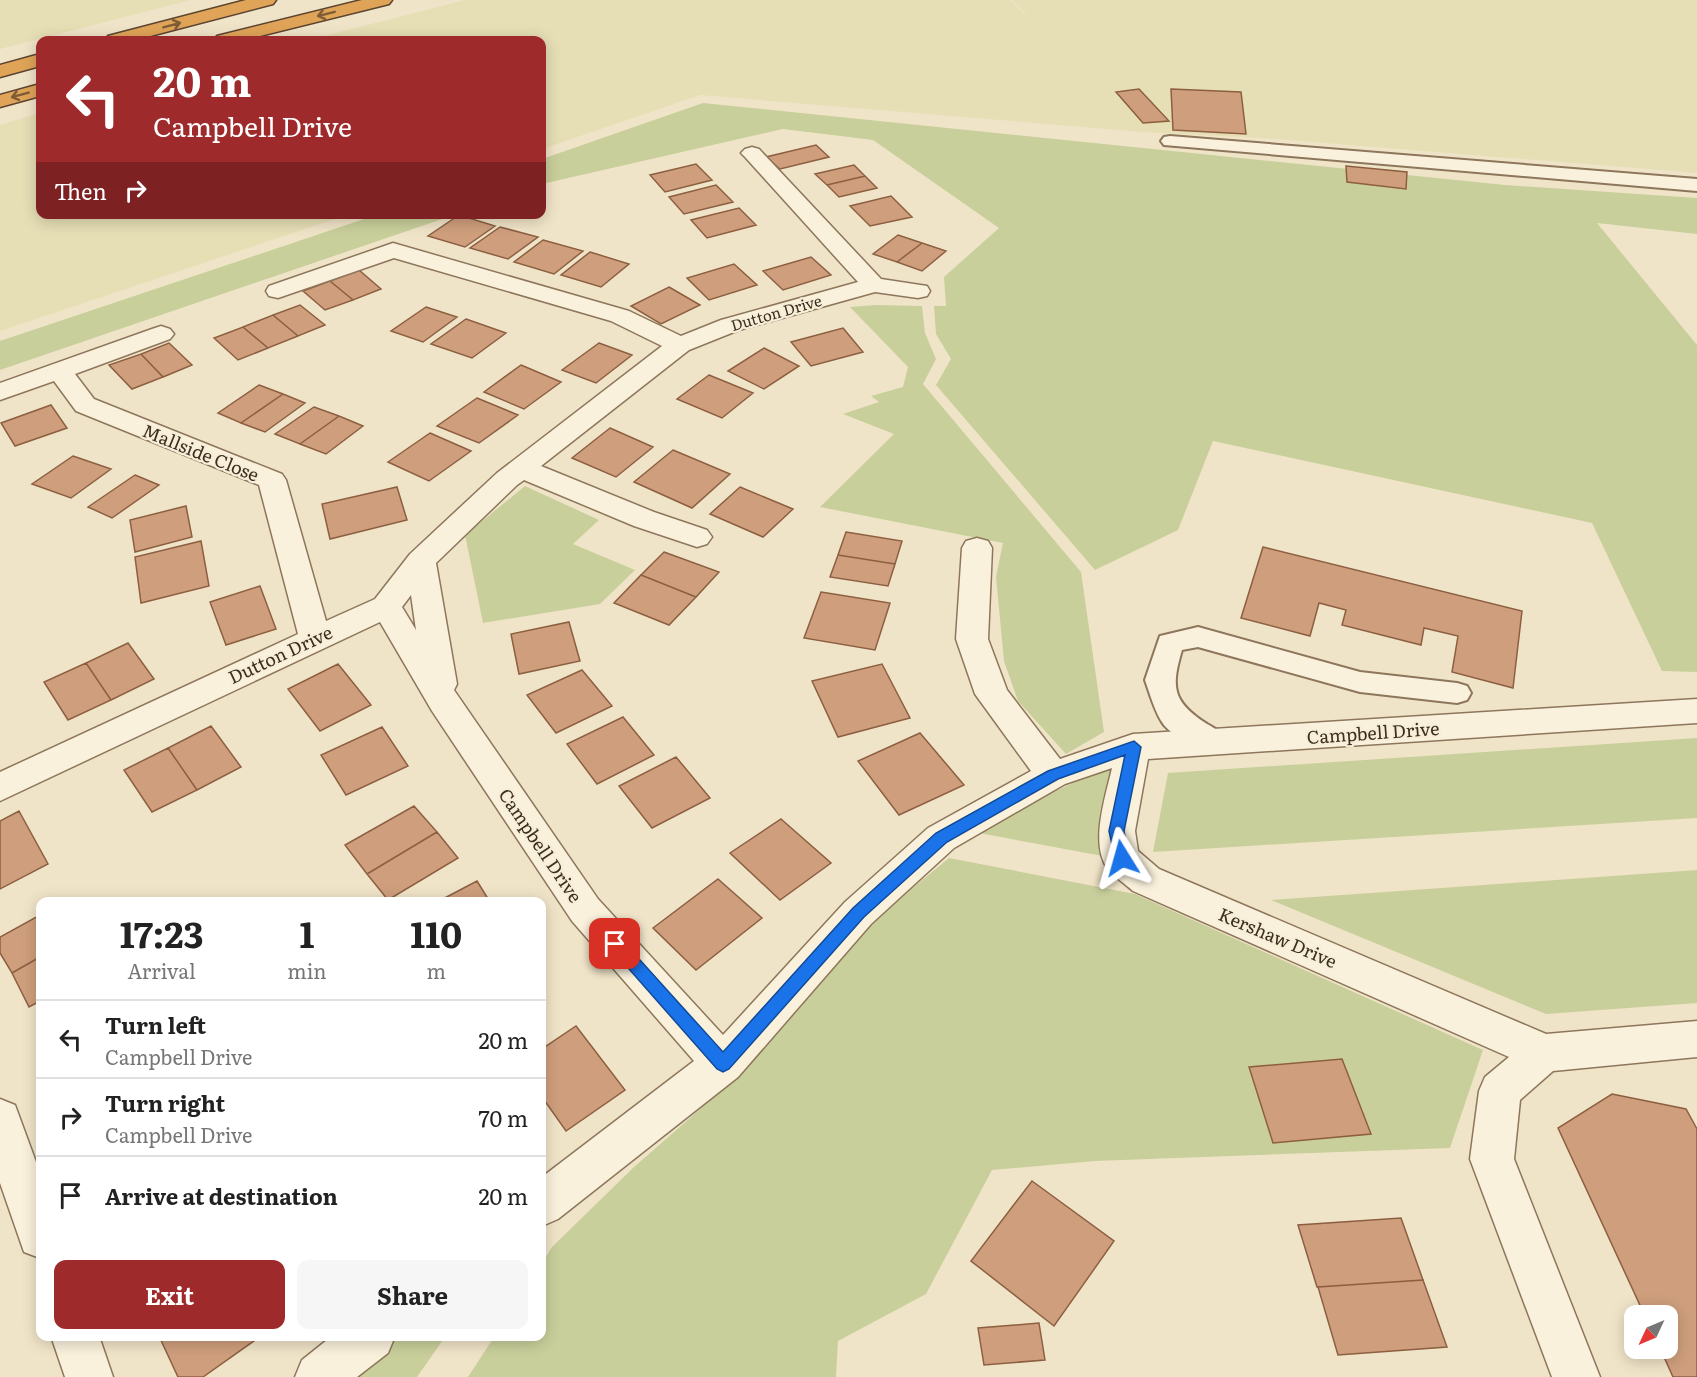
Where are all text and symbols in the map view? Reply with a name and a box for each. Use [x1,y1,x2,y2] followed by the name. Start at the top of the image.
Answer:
[317,9,336,21] one-way arrow
[162,19,181,31] one-way arrow
[153,48,252,110] text: 20 m
[54,60,132,138] icon: left
[11,90,30,101] one-way arrow
[153,105,352,145] text: Campbell Drive
[54,174,107,207] text: Then
[119,174,152,207] icon: right
[728,288,824,336] street label: Dutton Drive
[139,416,263,488] street label: Mallside Close
[223,618,337,690] street label: Dutton Drive
[1306,714,1440,750] street label: Campbell Drive
[493,782,589,908] street label: Campbell Drive
[1090,826,1154,890] position arrow
[1215,900,1341,974] street label: Kershaw Drive
[120,906,204,959] text: 17:23
[300,906,314,959] text: 1
[410,906,462,959] text: 110
[589,918,640,969] pin
[598,927,631,960] icon: arrive
[127,955,196,985] text: Arrival
[287,955,327,985] text: min
[427,955,446,985] text: m
[105,1008,206,1041] text: Turn left
[54,1023,87,1056] icon: left
[478,1023,528,1056] text: 20 m
[105,1041,252,1071] text: Campbell Drive
[105,1086,225,1119] text: Turn right
[54,1101,87,1134] icon: right
[478,1101,528,1134] text: 70 m
[105,1119,252,1149] text: Campbell Drive
[54,1179,87,1212] icon: arrive
[105,1179,338,1212] text: Arrive at destination
[478,1179,528,1212] text: 20 m
[54,1260,285,1329] button: Exit
[297,1260,528,1329] button: Share
[1624,1305,1678,1359] north arrow
[1624,1305,1678,1359] map controls

